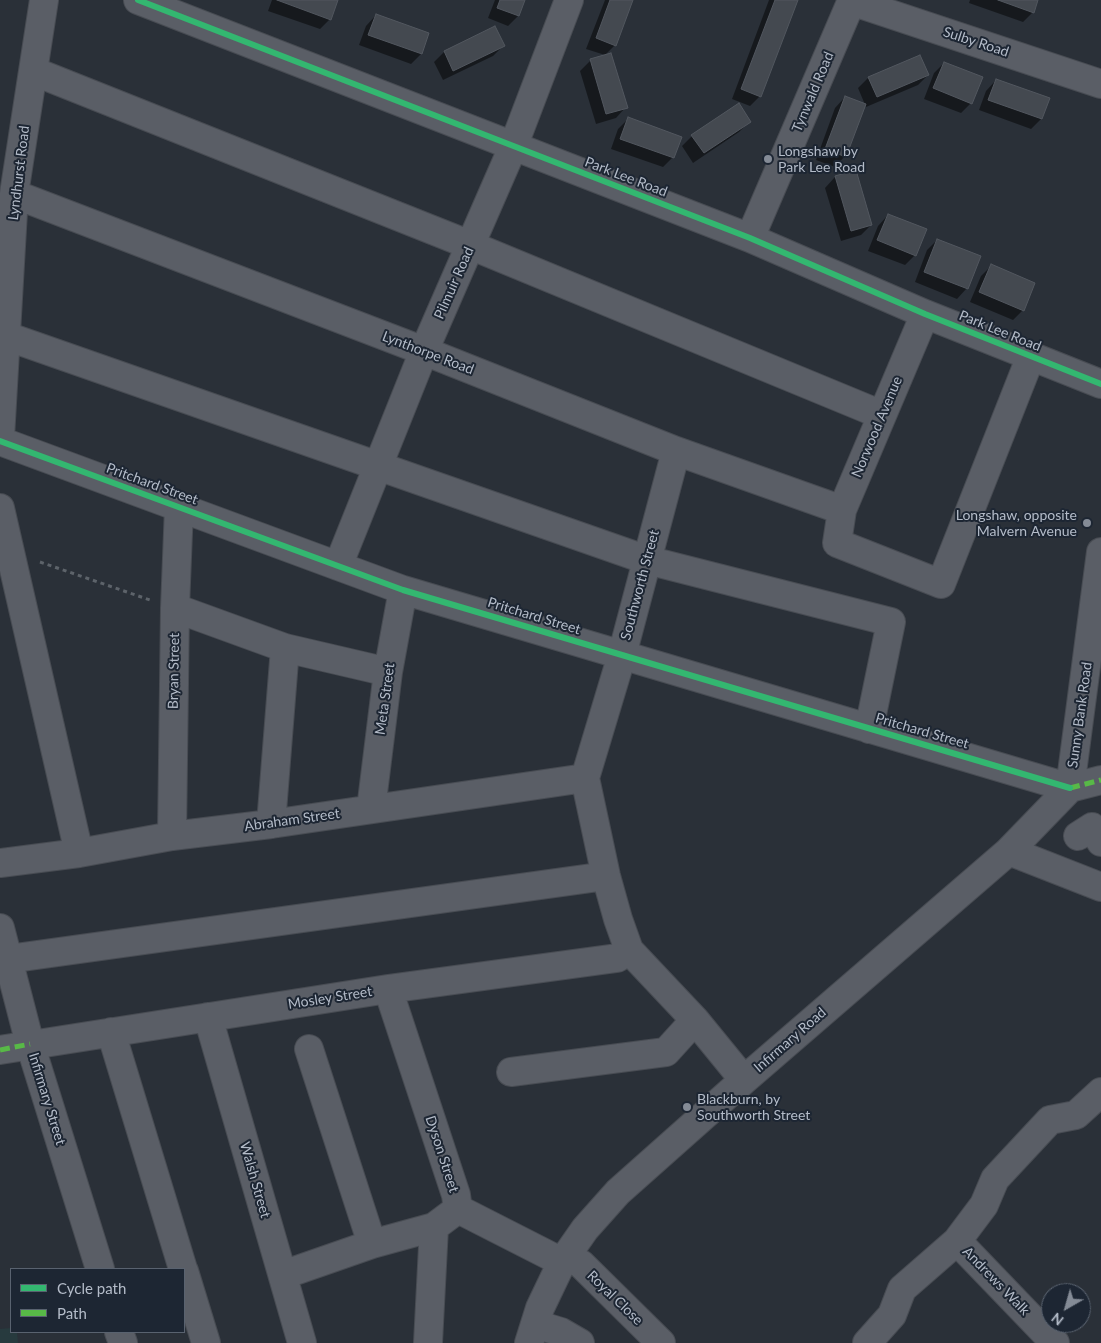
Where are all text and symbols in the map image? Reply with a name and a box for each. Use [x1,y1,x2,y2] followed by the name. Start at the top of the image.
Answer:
[941,23,1011,61] street label: Sulby Road
[789,49,837,135] street label: Tynwald Road
[5,125,33,221] street label: Lyndhurst Road
[778,143,865,176] place label: Longshaw by Park Lee Road
[762,153,774,165] marker: Longshaw by Park Lee Road
[582,154,670,200] street label: Park Lee Road
[431,244,477,322] street label: Pilmuir Road
[957,307,1043,355] street label: Park Lee Road
[380,328,476,378] street label: Lynthorpe Road
[848,374,906,480] street label: Norwood Avenue
[104,460,200,508] street label: Pritchard Street
[956,507,1077,540] place label: Longshaw, opposite Malvern Avenue
[1081,517,1093,529] marker: Longshaw, opposite Malvern Avenue
[617,528,663,642] street label: Southworth Street
[486,594,582,638] street label: Pritchard Street
[165,633,183,709] street label: Bryan Street
[1064,661,1096,769] street label: Sunny Bank Road
[372,662,398,736] street label: Meta Street
[873,710,971,752] street label: Pritchard Street
[243,805,341,835] street label: Abraham Street
[287,983,373,1013] street label: Mosley Street
[751,1004,829,1076] street label: Infirmary Road
[25,1051,69,1147] street label: Infirmary Street
[697,1091,810,1124] place label: Blackburn, by Southworth Street
[681,1101,693,1113] marker: Blackburn, by Southworth Street
[422,1113,462,1195] street label: Dyson Street
[236,1140,274,1220] street label: Walsh Street
[959,1243,1033,1319] street label: Andrews Walk
[584,1267,646,1329] street label: Royal Close
[10,1268,185,1333] legend
[57,1279,126,1297] text: Cycle path
[1041,1283,1091,1333] north arrow
[57,1304,87,1322] text: Path
[1048,1309,1067,1329] text: N

